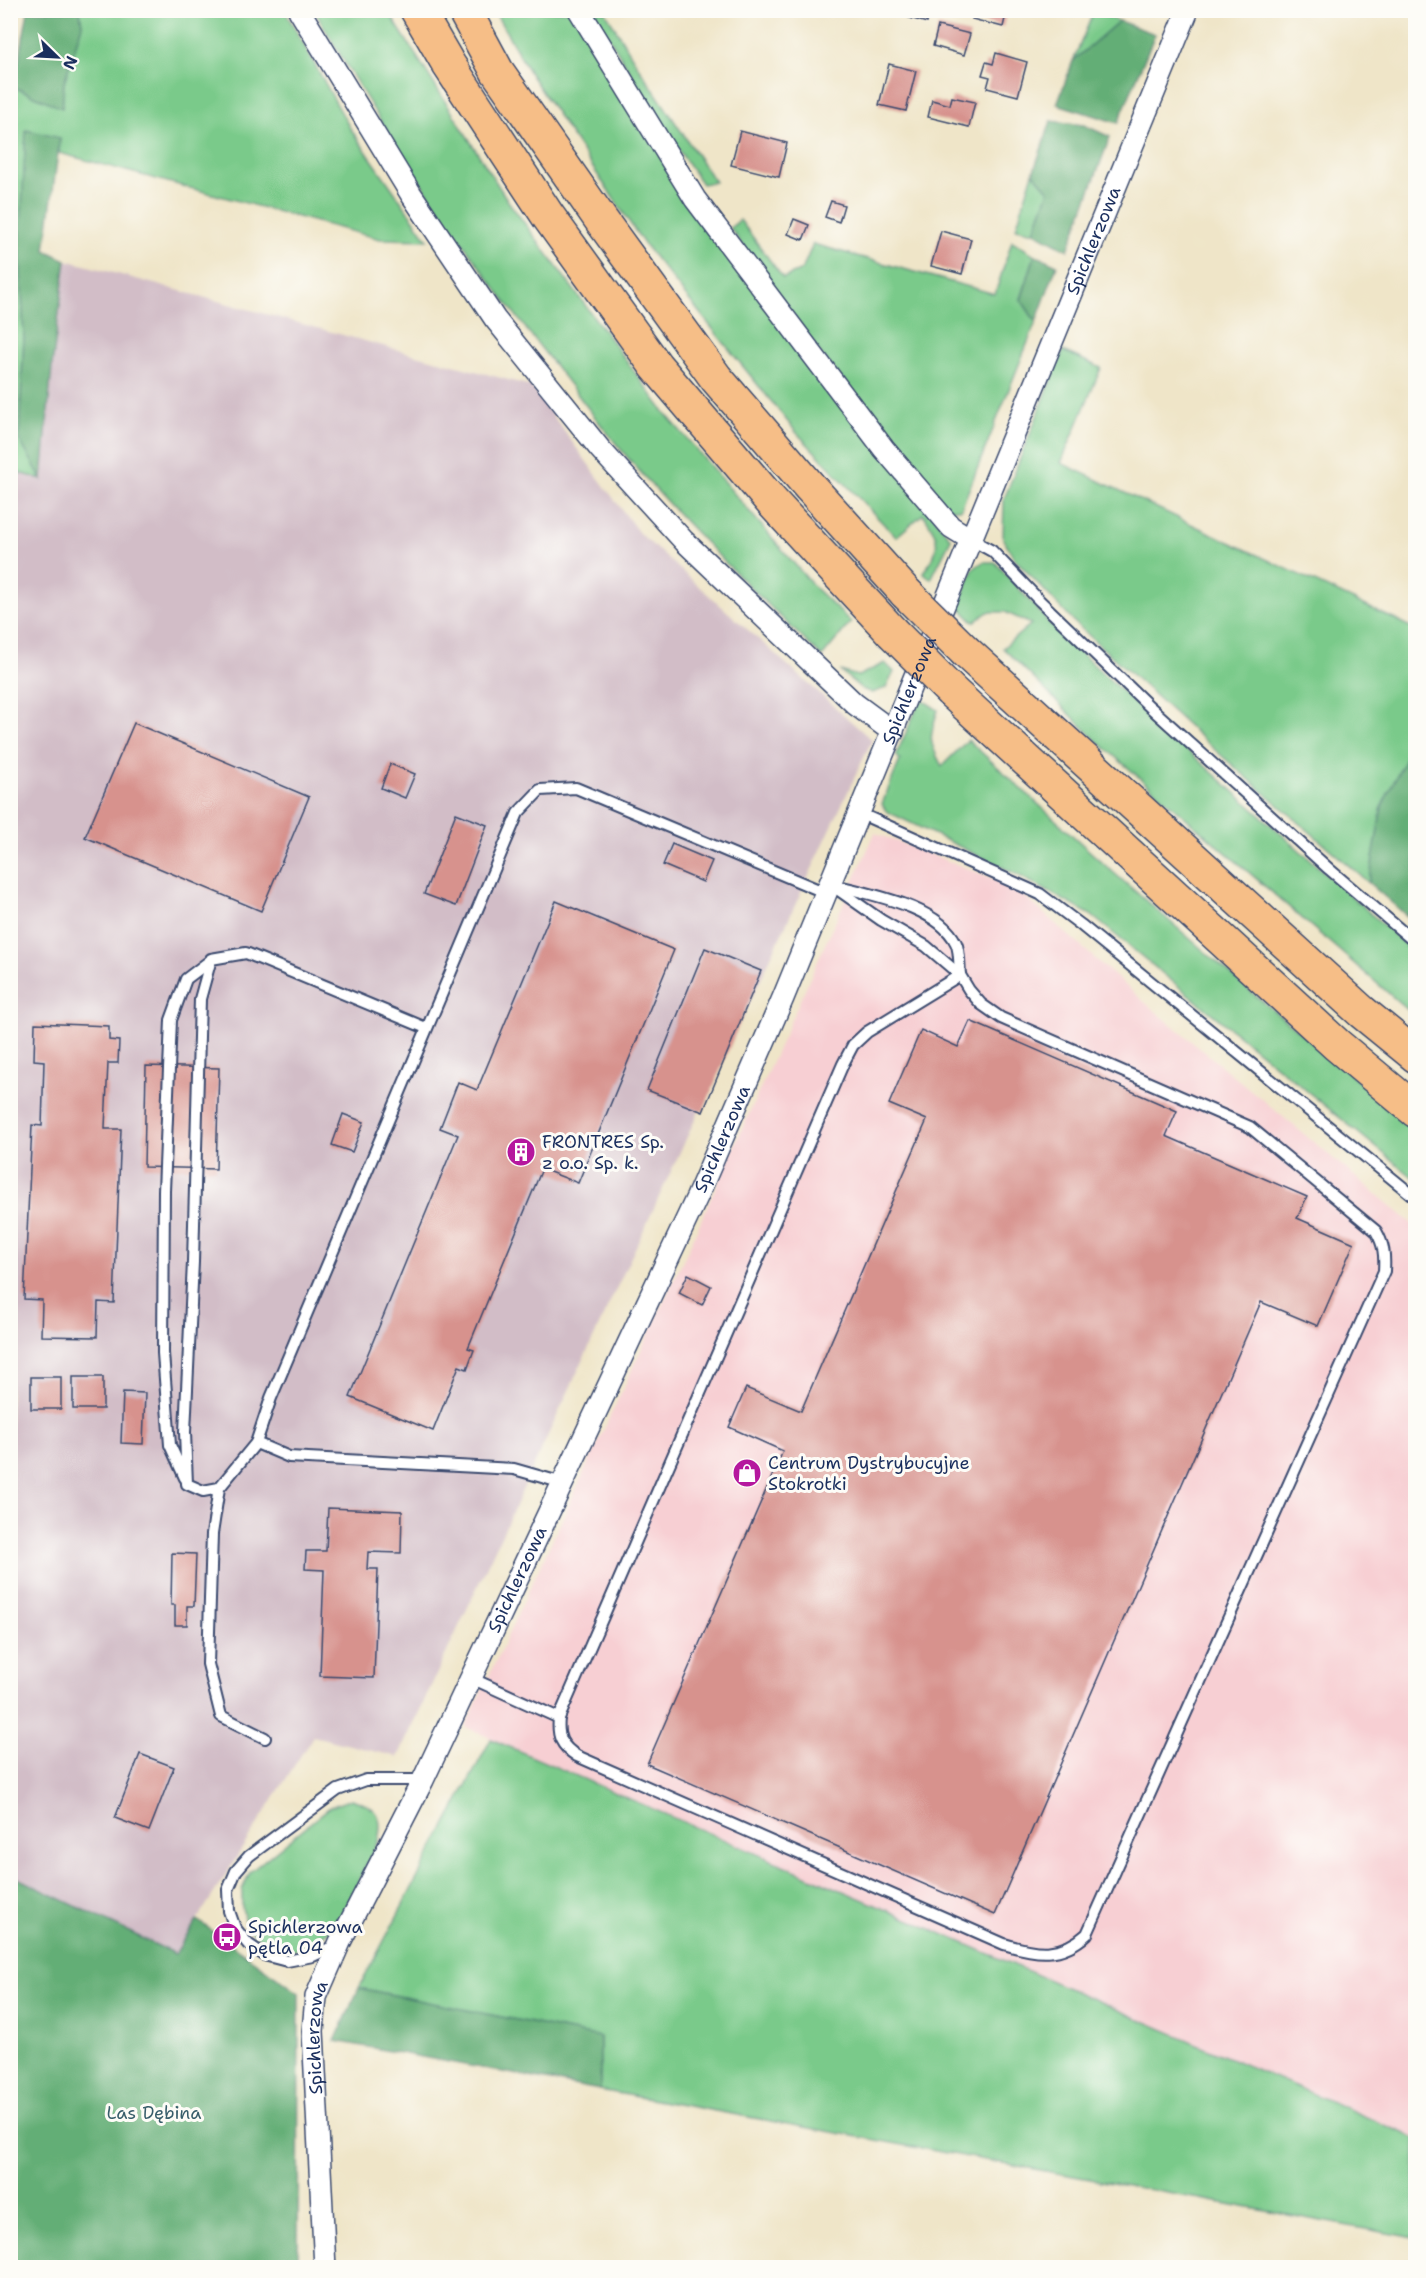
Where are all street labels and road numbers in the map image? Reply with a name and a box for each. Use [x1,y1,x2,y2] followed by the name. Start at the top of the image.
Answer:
[1061,183,1126,298] street label: Spichlerzowa
[876,633,942,748] street label: Spichlerzowa
[688,1081,756,1196] street label: Spichlerzowa
[482,1522,553,1637] street label: Spichlerzowa
[301,1977,334,2095] street label: Spichlerzowa

